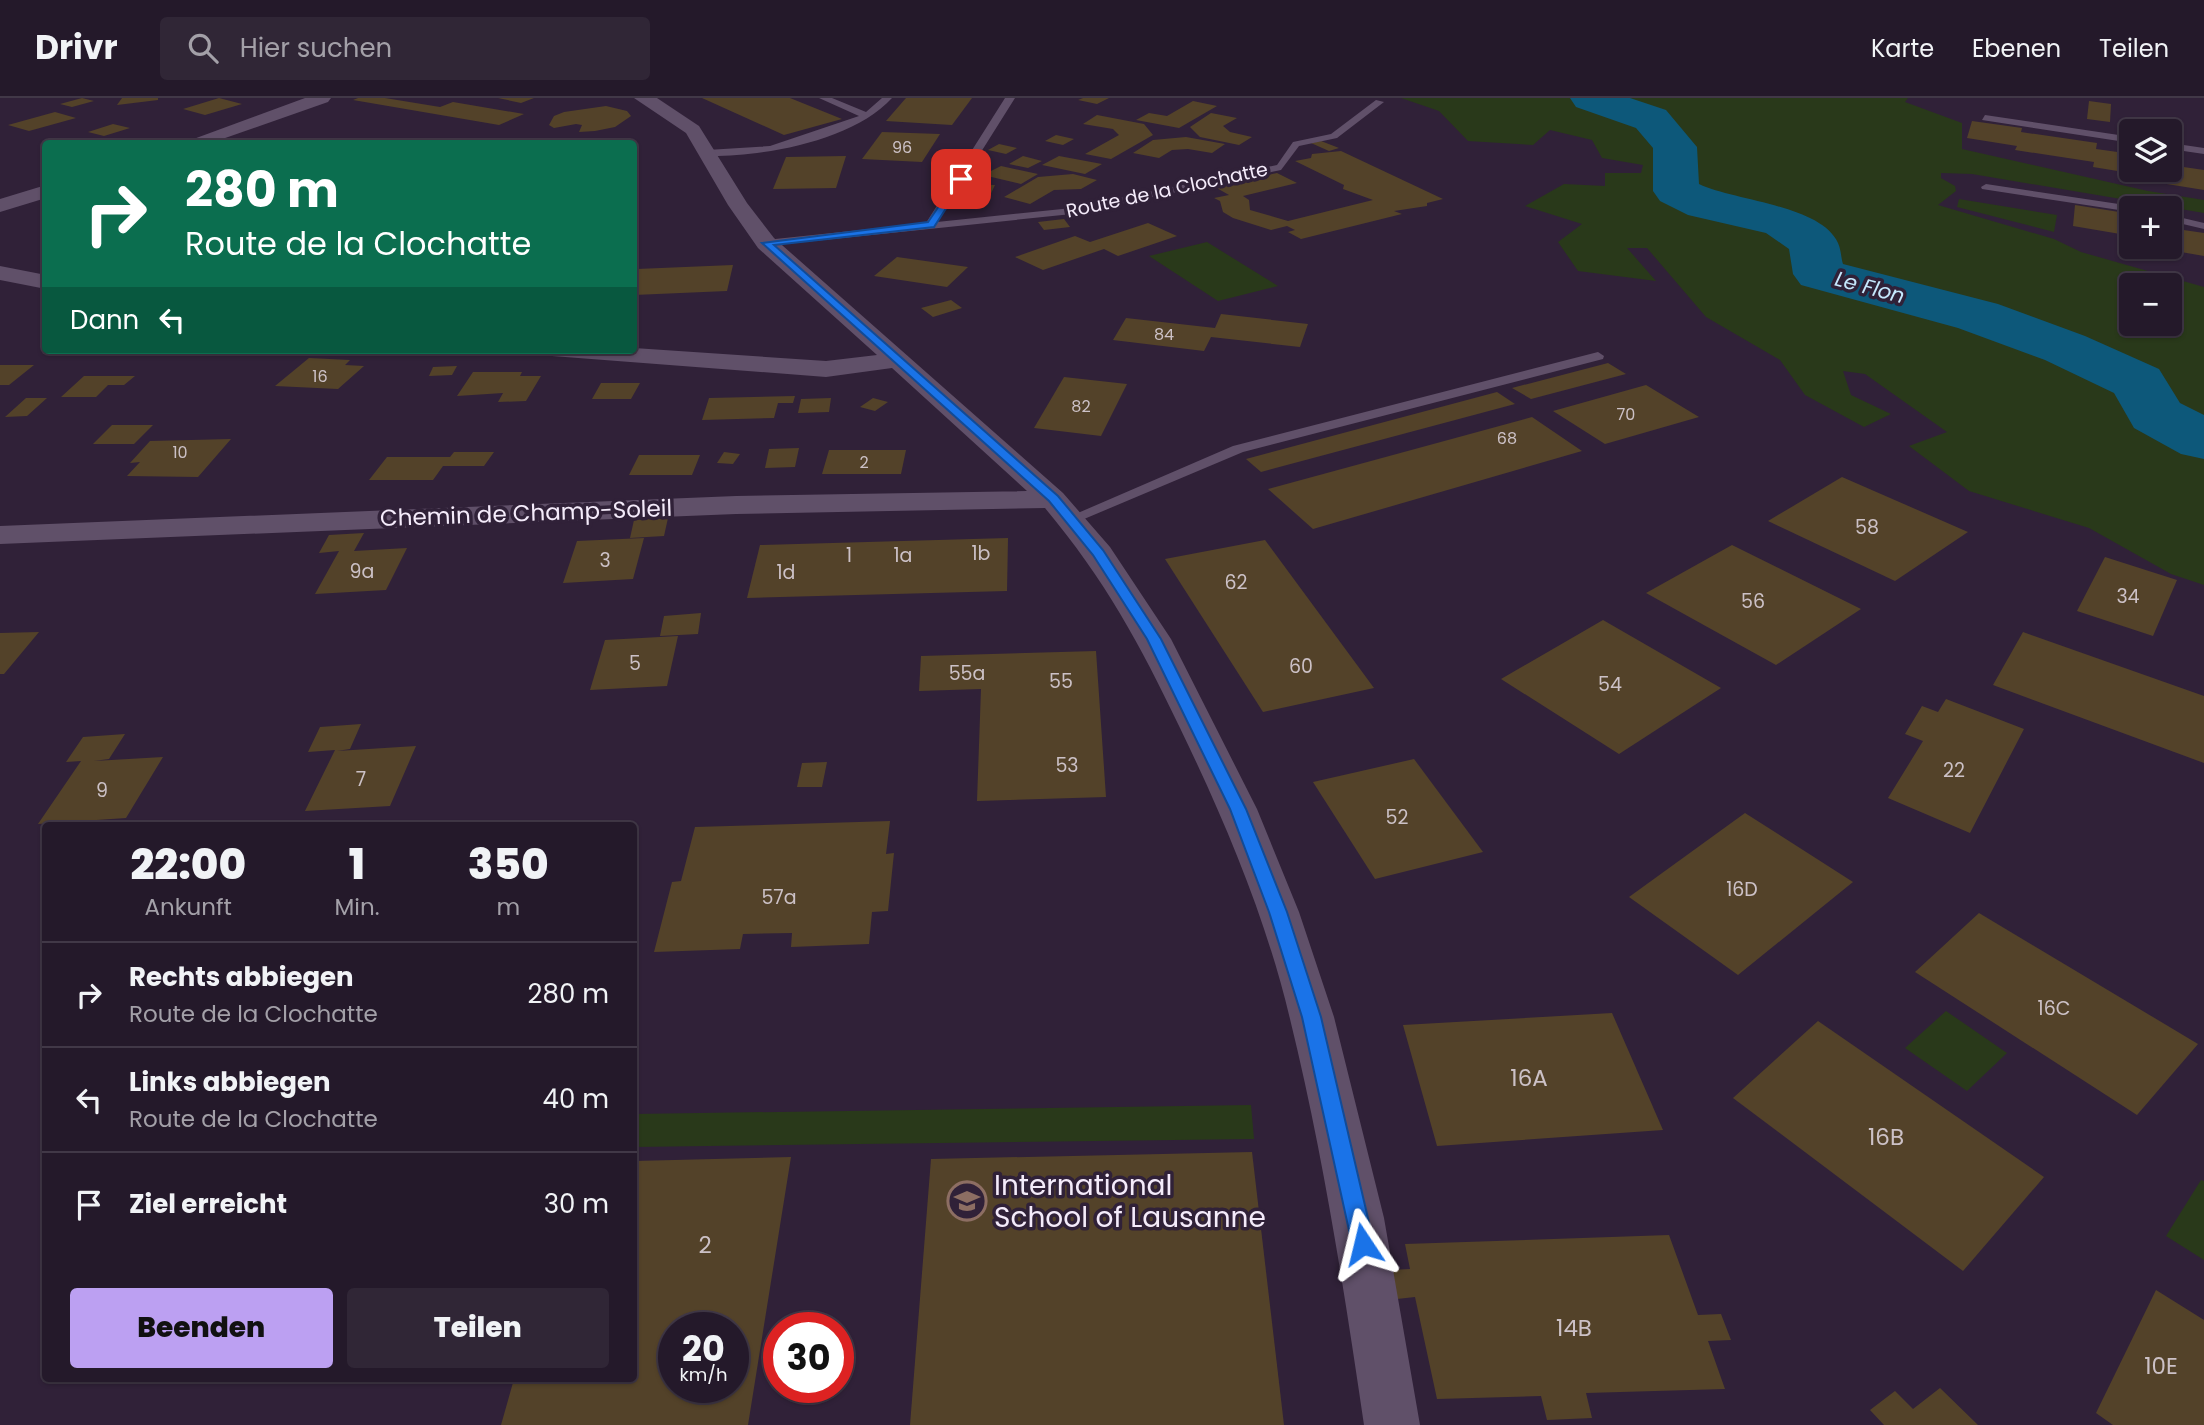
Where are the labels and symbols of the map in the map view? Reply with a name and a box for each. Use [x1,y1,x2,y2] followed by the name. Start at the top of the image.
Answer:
[892,136,912,159] house number: 96
[931,149,991,209] pin
[1064,155,1270,225] street label: Route de la Clochatte
[1832,264,1908,310] water label: Le Flon
[1154,323,1174,346] house number: 84
[312,365,328,388] house number: 16
[1071,395,1091,418] house number: 82
[1617,403,1635,426] house number: 70
[1497,427,1517,450] house number: 68
[172,441,188,464] house number: 10
[859,451,869,474] house number: 2
[379,492,673,534] street label: Chemin de Champ-Soleil
[1855,514,1879,541] house number: 58
[972,540,991,567] house number: 1b
[846,542,852,569] house number: 1
[894,542,912,569] house number: 1a
[599,547,611,574] house number: 3
[350,558,374,585] house number: 9a
[777,559,795,586] house number: 1d
[1225,569,1248,596] house number: 62
[2116,583,2140,610] house number: 34
[1741,588,1765,615] house number: 56
[629,650,641,677] house number: 5
[1289,653,1313,680] house number: 60
[949,660,985,687] house number: 55a
[1049,668,1073,695] house number: 55
[1598,671,1622,698] house number: 54
[1055,752,1079,779] house number: 53
[1943,757,1965,784] house number: 22
[356,766,366,793] house number: 7
[96,777,108,804] house number: 9
[1386,804,1409,831] house number: 52
[1726,876,1758,903] house number: 16D
[761,884,797,911] house number: 57a
[2038,995,2070,1022] house number: 16C
[1510,1062,1548,1094] house number: 16A
[1868,1121,1904,1153] house number: 16B
[994,1166,1266,1237] place label: International School of Lausanne
[946,1180,988,1222] school or university icon: International School of Lausanne
[1326,1207,1400,1281] position arrow
[698,1229,712,1261] house number: 2
[763,1312,854,1403] speed limit sign: 30
[1556,1312,1592,1344] house number: 14B
[2144,1350,2178,1382] house number: 10E

